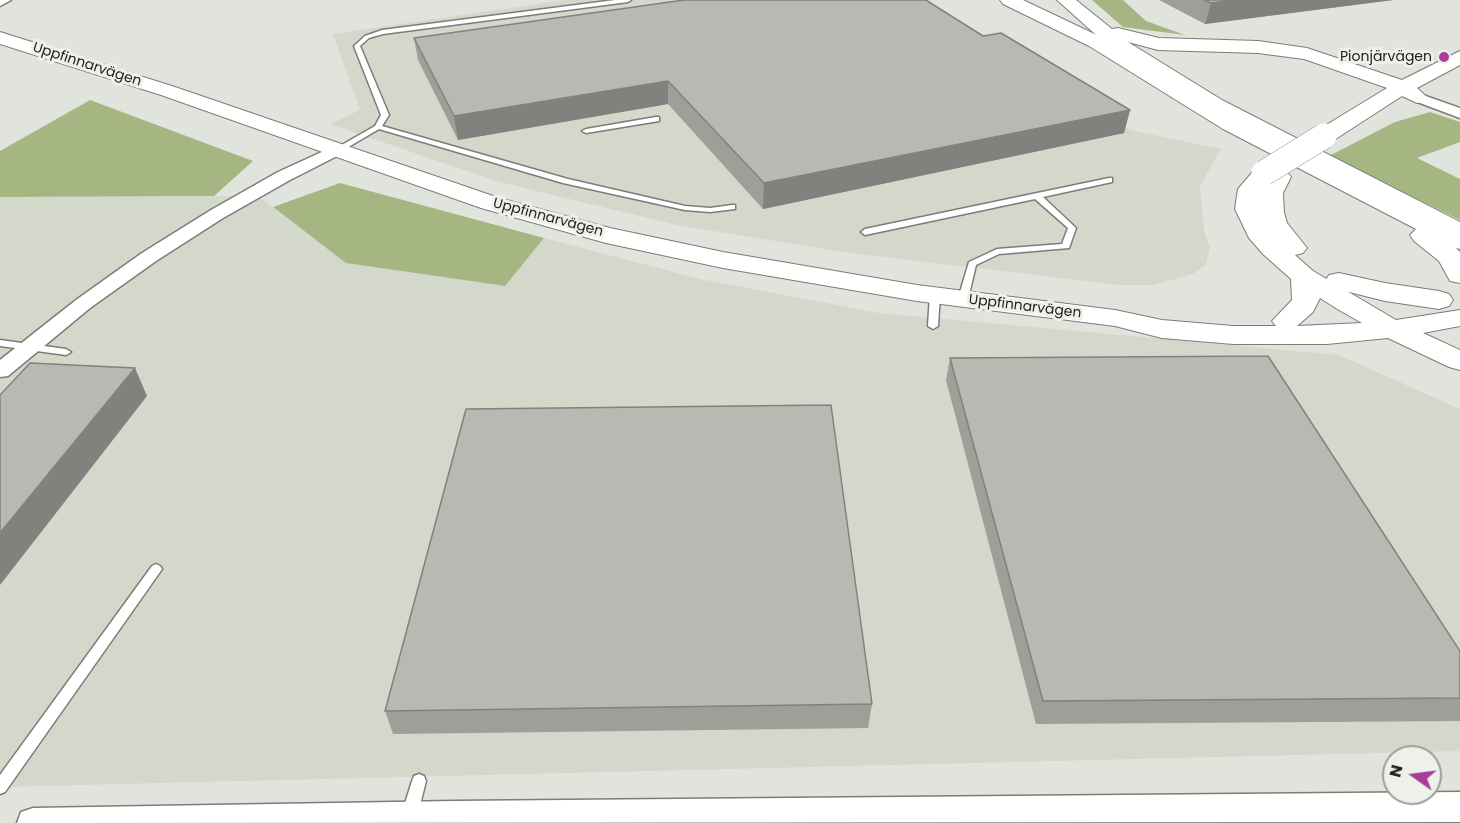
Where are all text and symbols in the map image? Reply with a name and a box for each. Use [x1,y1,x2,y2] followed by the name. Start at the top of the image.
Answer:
[30,39,144,91] street label: Uppfinnarvägen
[1340,49,1432,65] place label: Pionjärvägen
[1437,50,1451,64] marker: Pionjärvägen
[491,195,605,241] street label: Uppfinnarvägen
[968,292,1082,322] street label: Uppfinnarvägen
[1382,745,1442,805] north arrow
[1383,762,1409,780] text: N

